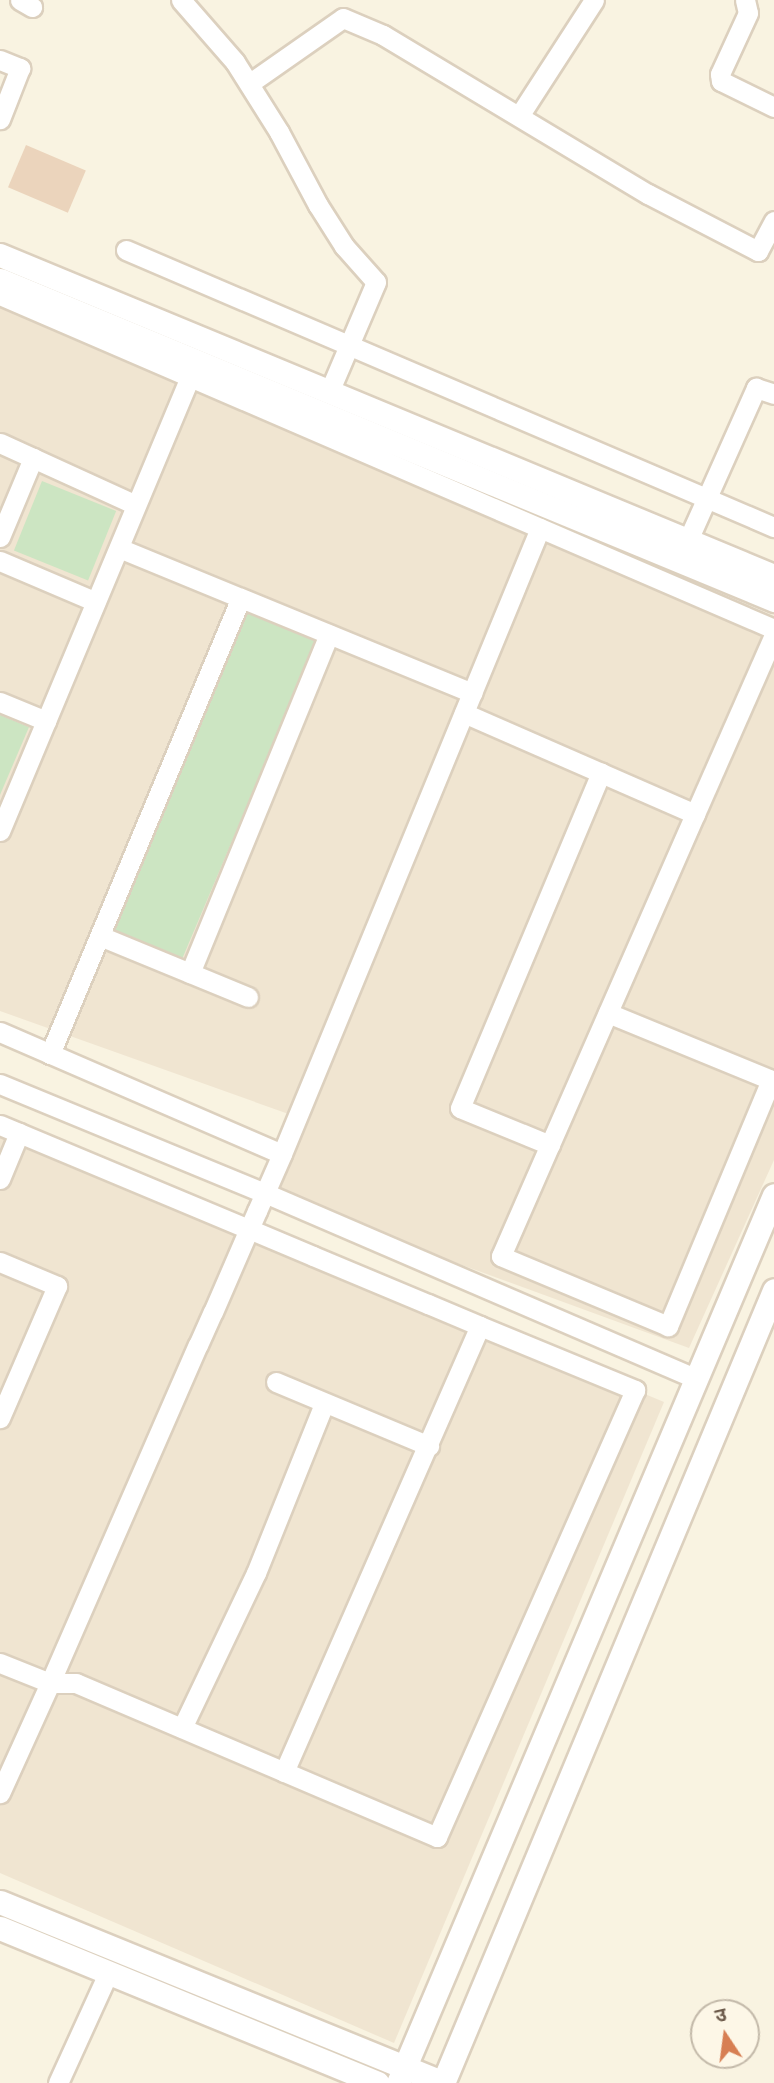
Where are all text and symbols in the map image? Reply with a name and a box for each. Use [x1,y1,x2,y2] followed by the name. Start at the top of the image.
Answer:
[690,1999,760,2069] north arrow
[713,2003,729,2027] text: उ

